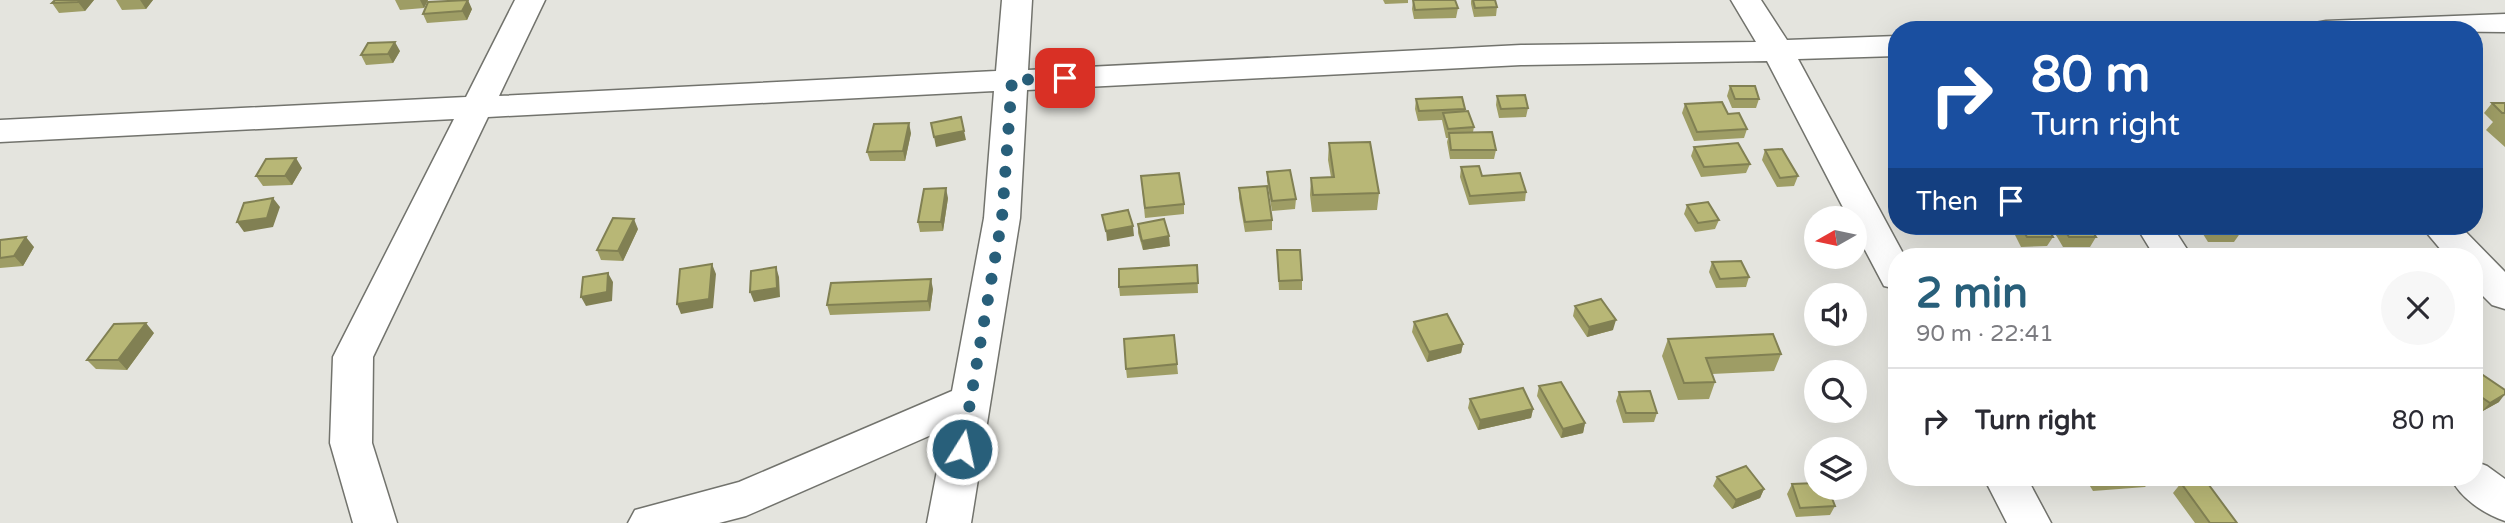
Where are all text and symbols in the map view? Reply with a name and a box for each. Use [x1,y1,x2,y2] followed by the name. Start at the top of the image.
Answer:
[2031,46,2150,105] text: 80 m
[1035,48,1095,108] pin
[1916,49,2007,140] icon: right
[1046,59,1084,97] icon: arrive
[2031,106,2180,144] text: Turn right
[1992,182,2030,220] icon: arrive
[1916,186,1978,217] text: Then
[1804,206,1867,270] north arrow
[1804,206,1867,500] map controls
[1916,268,2028,319] text: 2 min
[2381,271,2455,345] button: close
[1804,283,1867,346] button: sound
[1916,320,2054,348] text: 90 m · 22:41
[1804,360,1867,423] button: search
[1916,402,1954,440] icon: right
[1975,405,2096,436] text: Turn right
[2392,405,2455,436] text: 80 m
[925,412,999,486] position arrow
[1804,437,1867,500] button: layers

